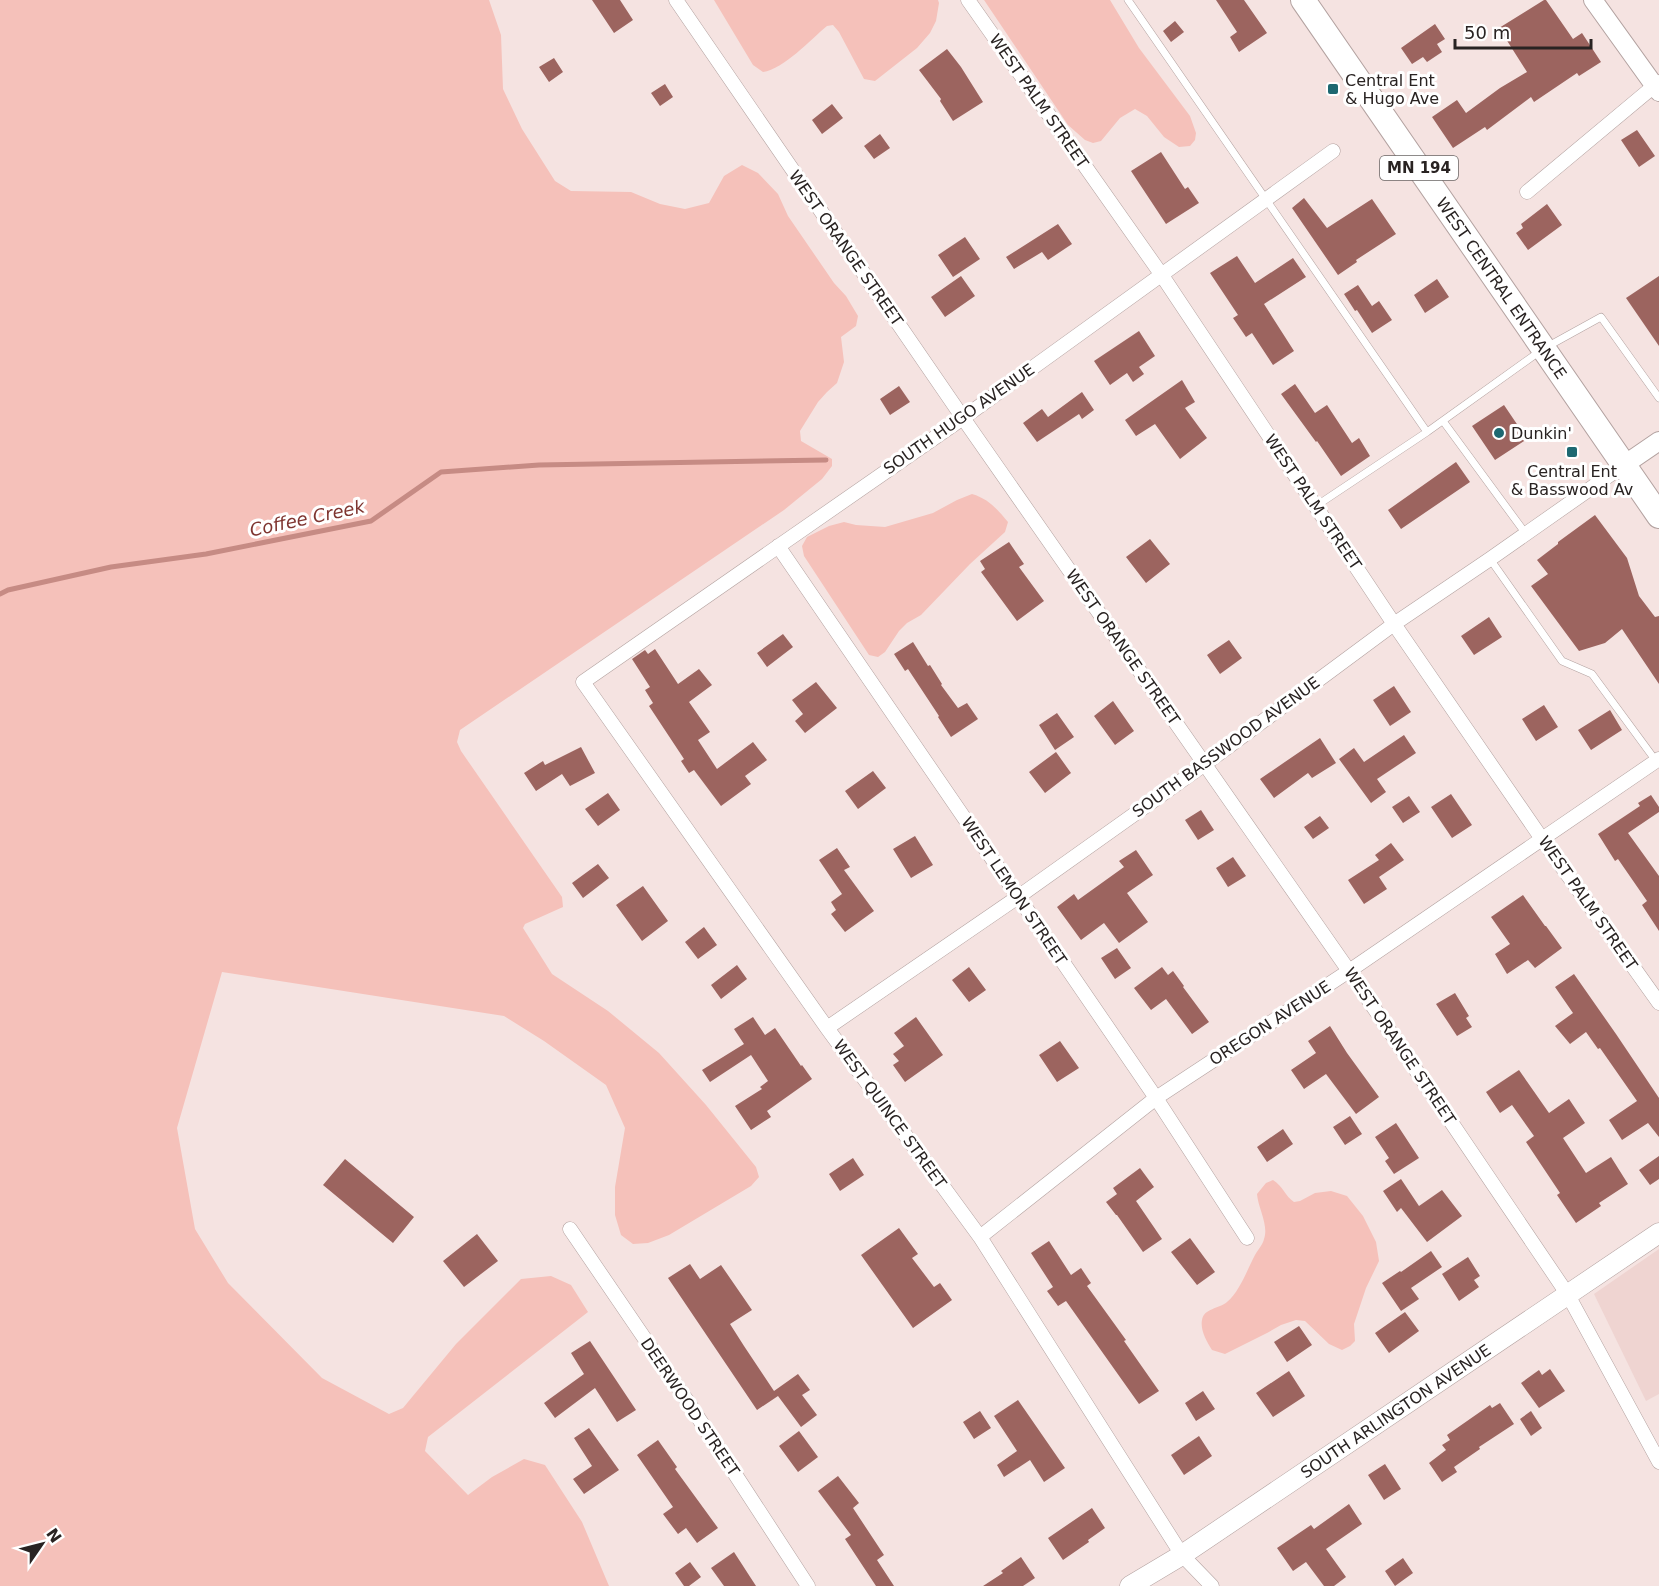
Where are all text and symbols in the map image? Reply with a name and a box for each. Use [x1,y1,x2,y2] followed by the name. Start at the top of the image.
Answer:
[1455,12,1592,50] scale bar
[1464,22,1510,43] text: 50 m
[986,30,1093,172] street label: WEST PALM STREET
[1345,71,1439,108] place label: Central Ent & Hugo Ave
[1326,82,1340,96] marker: Central Ent & Hugo Ave
[1380,156,1458,180] road number: MN 194
[785,167,907,330] street label: WEST ORANGE STREET
[1433,194,1571,382] street label: WEST CENTRAL ENTRANCE
[880,360,1038,478] street label: SOUTH HUGO AVENUE
[1511,424,1572,443] place label: Dunkin'
[1492,426,1506,440] marker: Dunkin'
[1261,431,1366,574] street label: WEST PALM STREET
[1565,445,1579,459] marker: Central Ent & Basswood Av
[1511,462,1633,499] place label: Central Ent & Basswood Av
[248,495,368,540] water label: Coffee Creek
[1062,566,1184,729] street label: WEST ORANGE STREET
[1129,673,1323,821] street label: SOUTH BASSWOOD AVENUE
[957,813,1071,969] street label: WEST LEMON STREET
[1535,832,1642,974] street label: WEST PALM STREET
[1340,964,1460,1128] street label: WEST ORANGE STREET
[1206,977,1334,1069] street label: OREGON AVENUE
[830,1036,951,1192] street label: WEST QUINCE STREET
[637,1334,743,1480] street label: DEERWOOD STREET
[1297,1340,1494,1482] street label: SOUTH ARLINGTON AVENUE
[12,1514,72,1574] north arrow
[42,1525,65,1547] text: N

